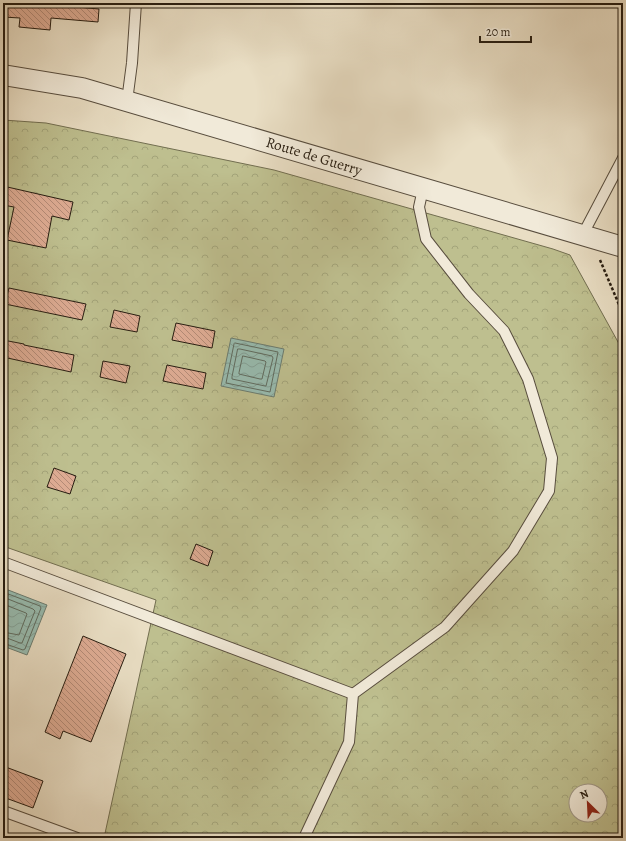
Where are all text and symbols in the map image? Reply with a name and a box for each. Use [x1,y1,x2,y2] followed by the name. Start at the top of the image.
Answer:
[480,18,531,44] scale bar
[486,24,510,40] text: 20 m
[263,132,365,180] street label: Route de Guerry
[568,783,608,823] north arrow
[577,786,591,803] text: N

